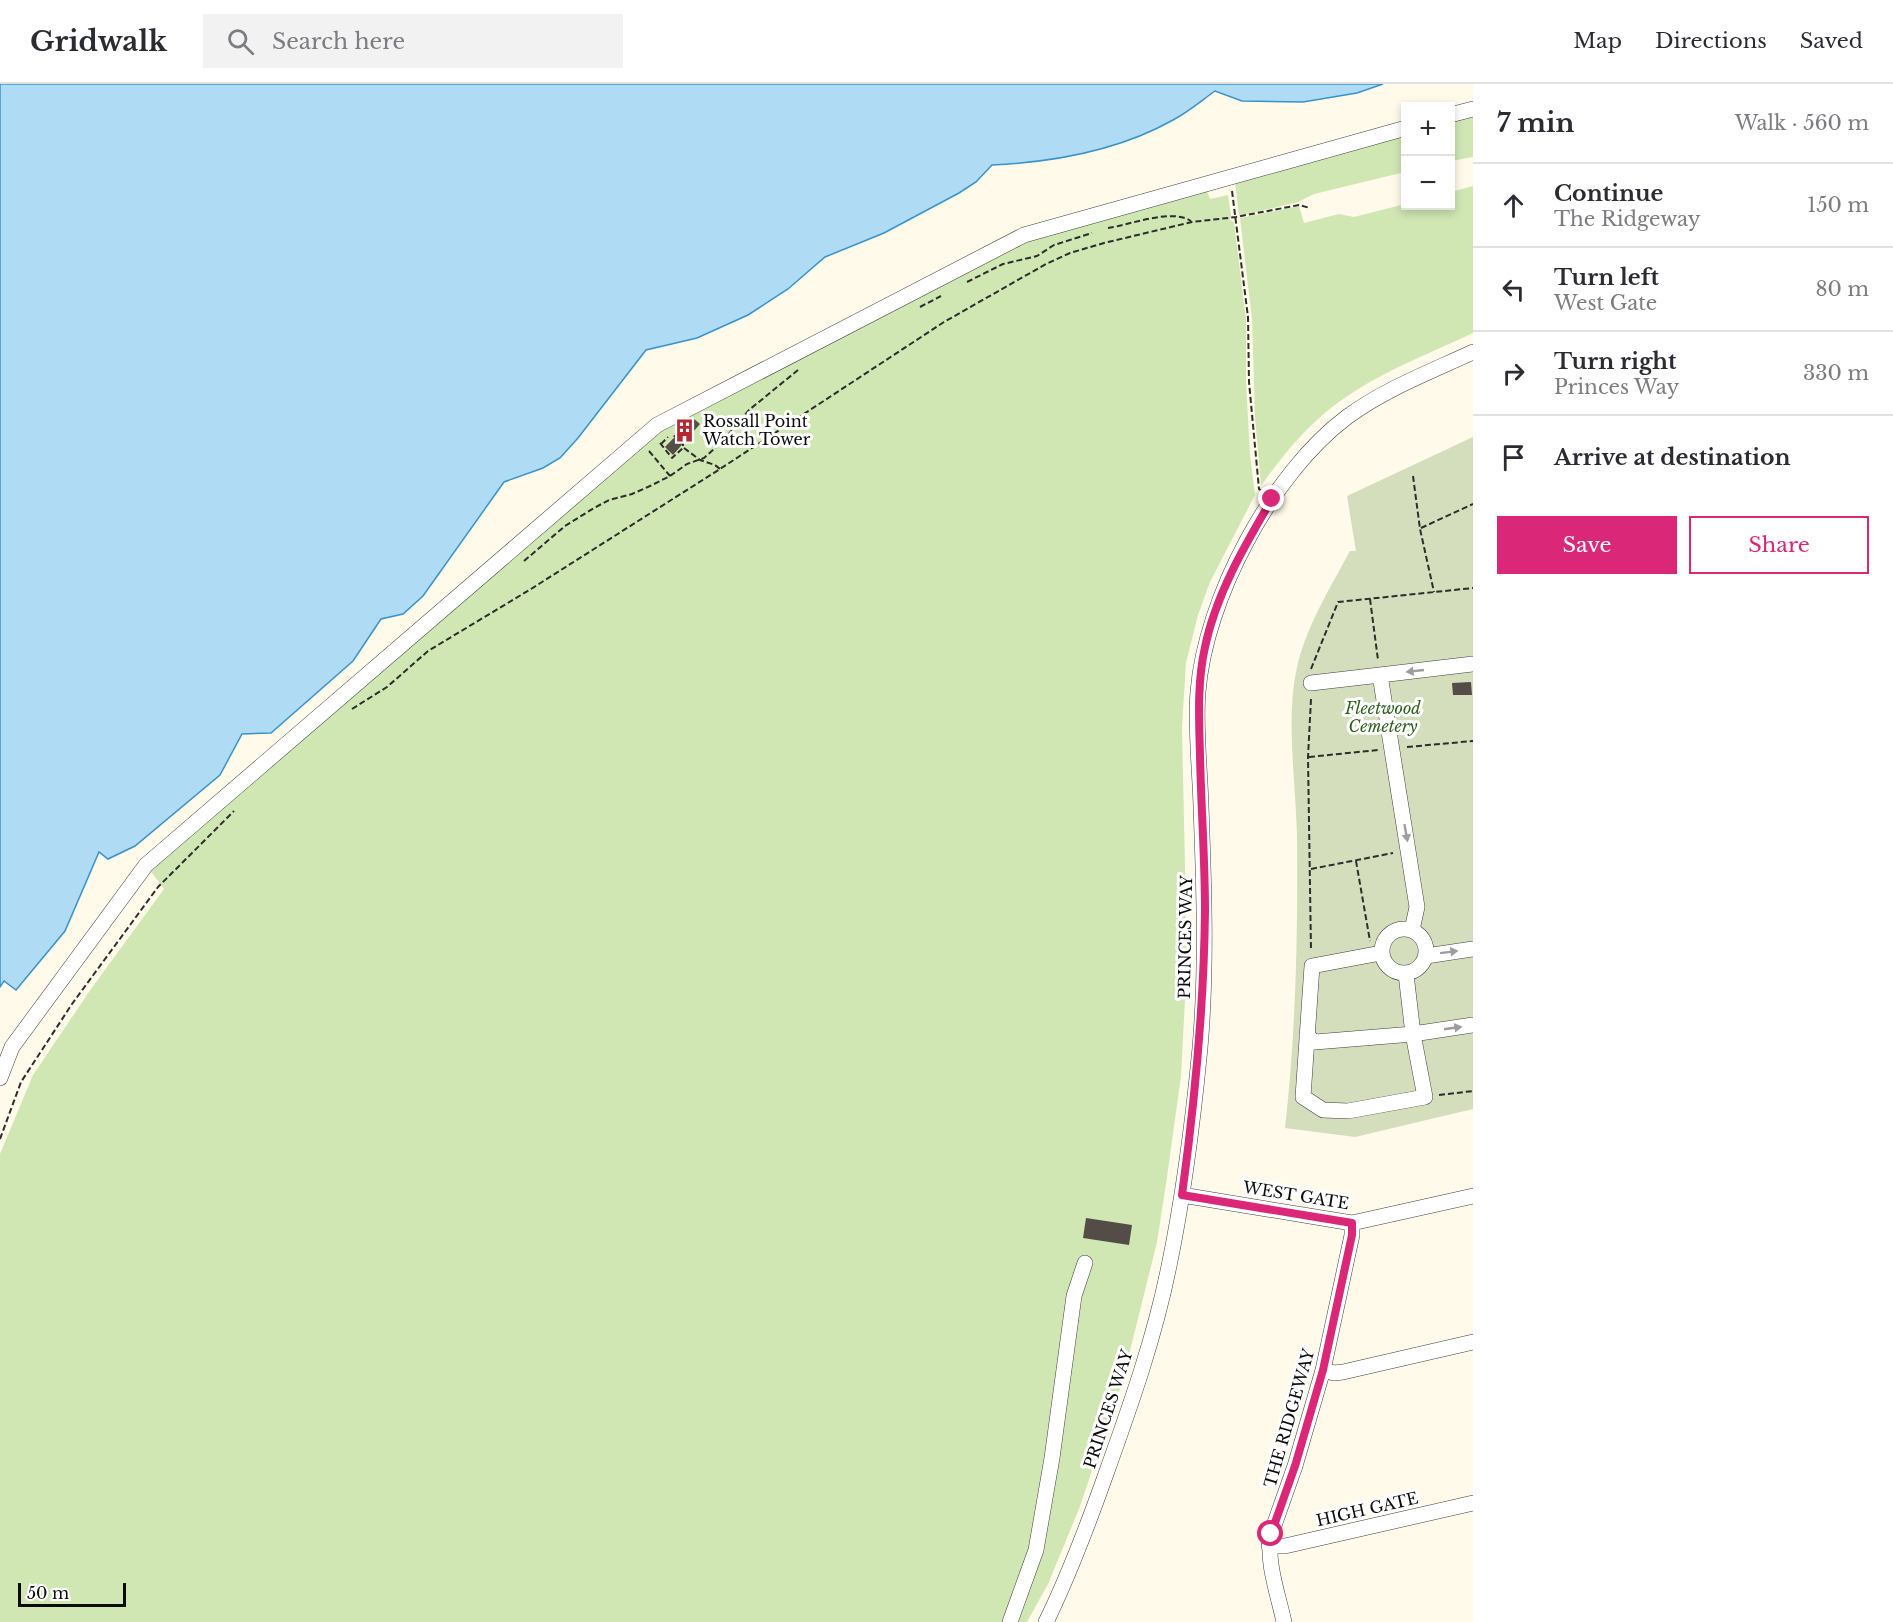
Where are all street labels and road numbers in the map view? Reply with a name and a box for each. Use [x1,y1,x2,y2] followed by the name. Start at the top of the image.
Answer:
[1174,875,1196,999] street label: PRINCES WAY
[1241,1177,1350,1213] street label: WEST GATE
[1260,1346,1318,1490] street label: THE RIDGEWAY
[1079,1347,1137,1471] street label: PRINCES WAY
[1314,1488,1420,1530] street label: HIGH GATE

